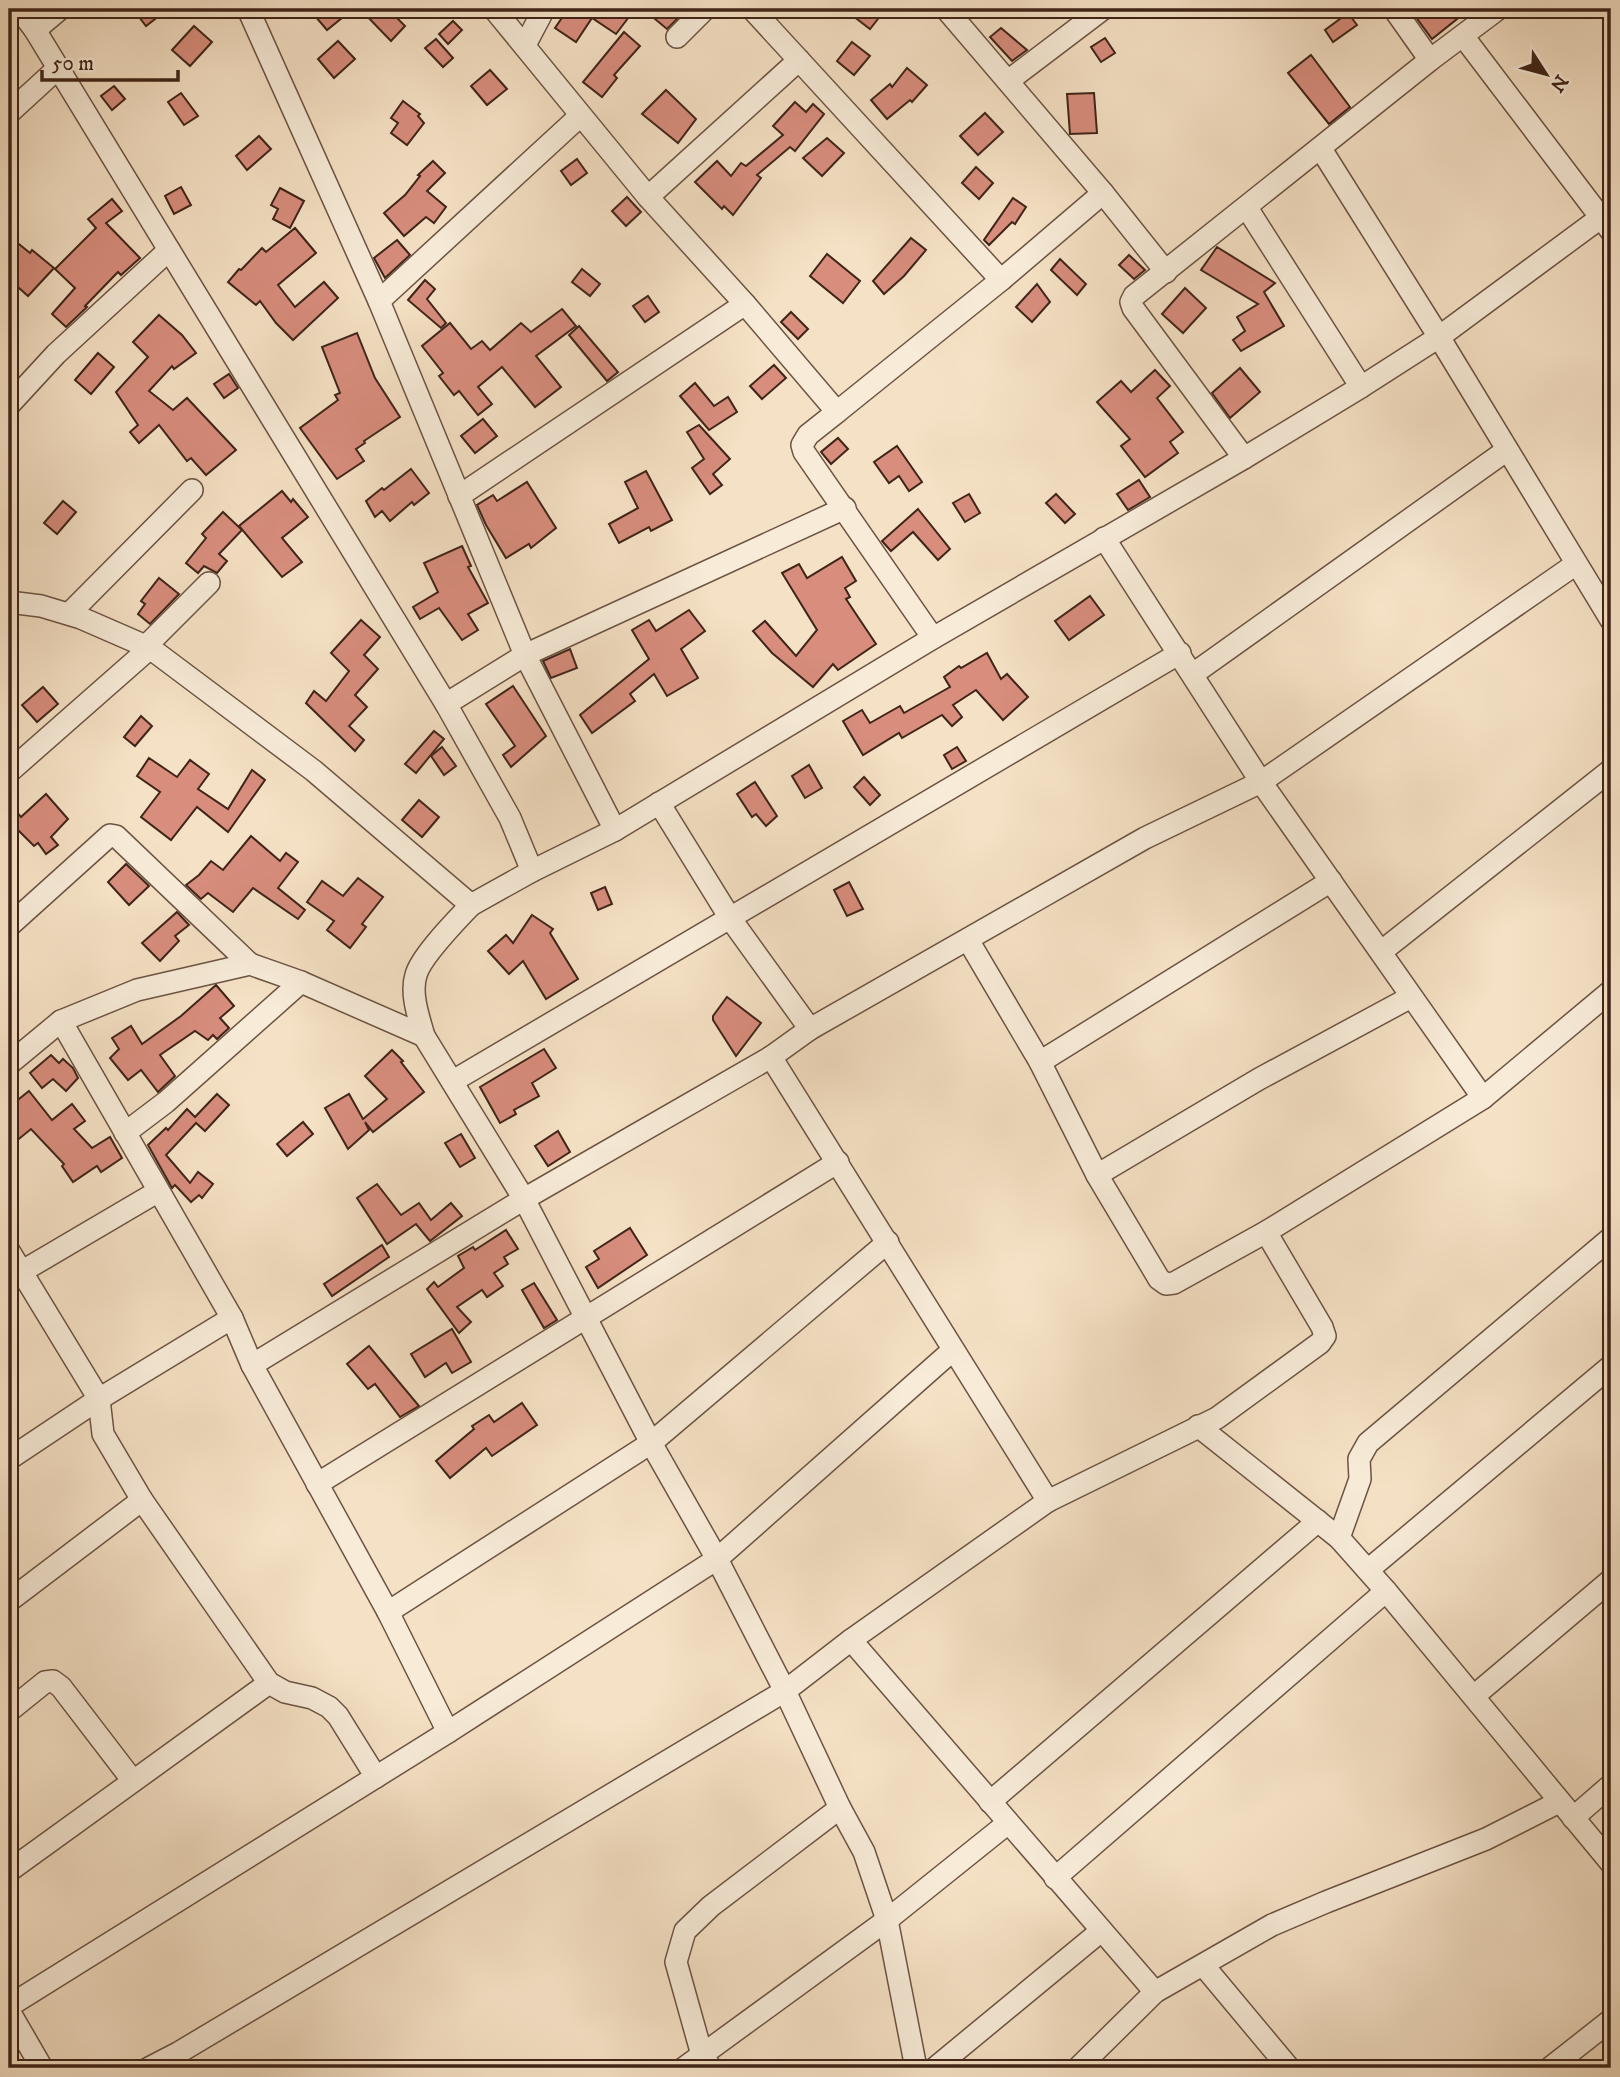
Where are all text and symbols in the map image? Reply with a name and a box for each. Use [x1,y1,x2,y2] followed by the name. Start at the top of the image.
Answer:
[42,38,178,82] scale bar
[1512,38,1582,108] north arrow
[52,51,94,77] text: 50 m
[1544,70,1572,97] text: N

